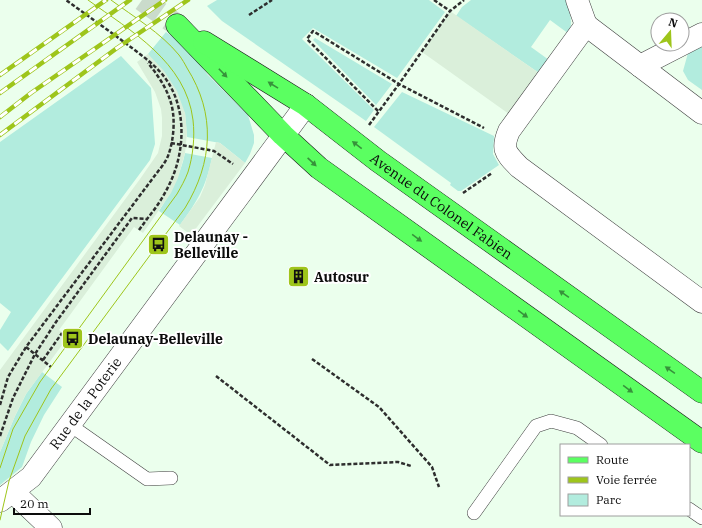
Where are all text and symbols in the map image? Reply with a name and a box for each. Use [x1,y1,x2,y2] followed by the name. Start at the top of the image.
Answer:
[650,12,690,52] north arrow
[667,15,680,31] text: N
[218,68,228,78] one-way arrow
[267,81,279,88] one-way arrow
[351,140,362,149] one-way arrow
[367,149,516,263] street label: Avenue du Colonel Fabien
[307,157,317,167] one-way arrow
[174,228,248,262] place label: Delaunay - Belleville
[146,232,172,258] bus stop icon: Delaunay - Belleville
[412,234,422,242] one-way arrow
[285,264,311,290] building icon: Autosur
[314,268,369,286] place label: Autosur
[559,290,570,298] one-way arrow
[517,310,528,318] one-way arrow
[59,326,85,352] bus stop icon: Delaunay-Belleville
[88,330,223,348] place label: Delaunay-Belleville
[46,354,126,453] street label: Rue de la Poterie
[665,365,676,374] one-way arrow
[623,385,634,393] one-way arrow
[560,444,690,516] legend
[596,452,629,467] text: Route
[596,472,657,487] text: Voie ferrée
[14,490,90,516] scale bar
[596,492,621,507] text: Parc
[20,496,49,511] text: 20 m

